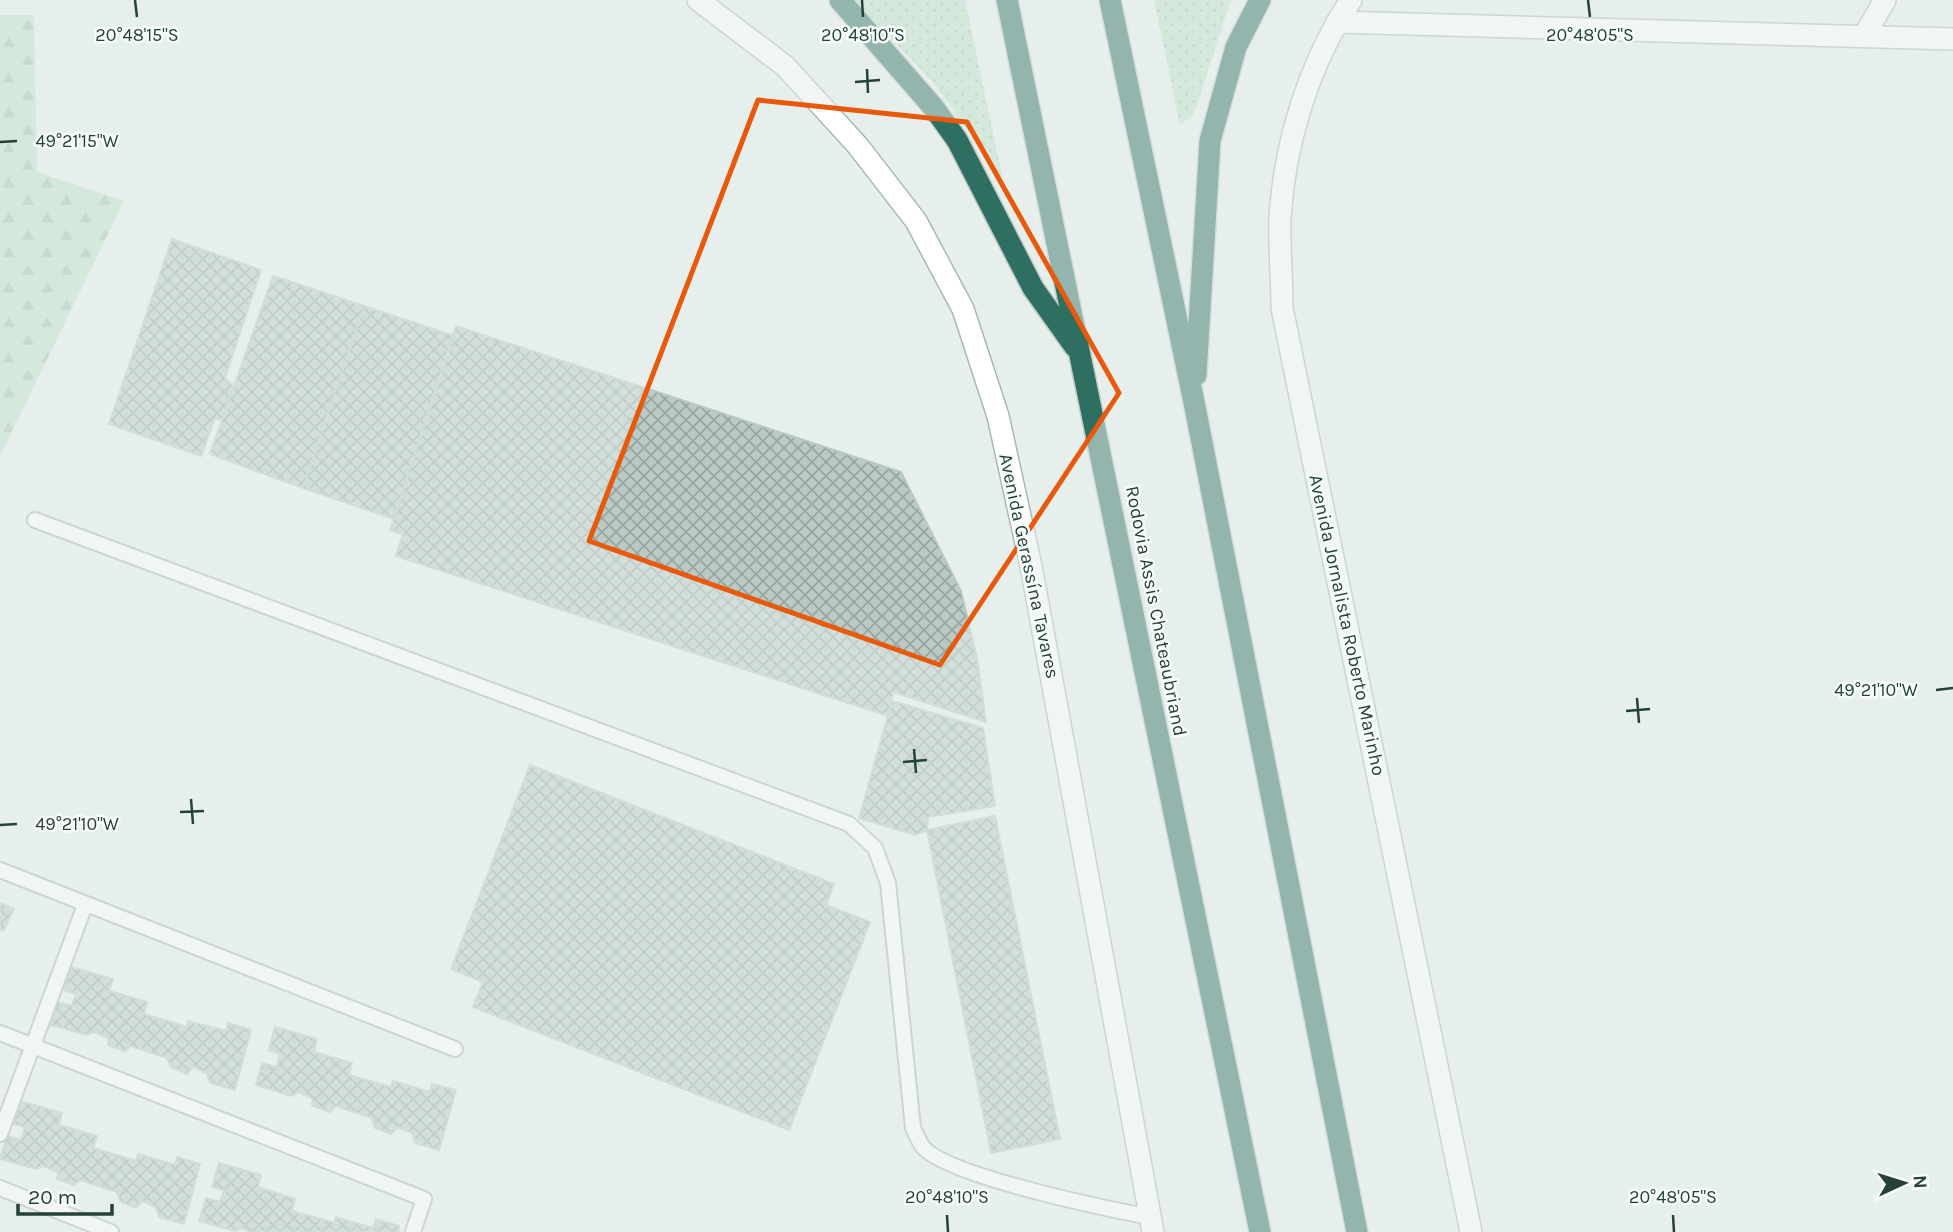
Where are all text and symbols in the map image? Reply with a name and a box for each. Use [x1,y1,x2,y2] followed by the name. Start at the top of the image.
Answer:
[95,24,179,46] text: 20°48'15"S
[821,24,905,46] text: 20°48'10"S
[1546,24,1634,46] text: 20°48'05"S
[35,130,119,152] text: 49°21'15"W
[994,451,1064,681] street label: Avenida Gerassína Tavares
[1304,472,1390,778] street label: Avenida Jornalista Roberto Marinho
[1121,484,1191,738] street label: Rodovia Assis Chateaubriand
[1834,679,1918,701] text: 49°21'10"W
[35,813,119,835] text: 49°21'10"W
[1869,1148,1939,1218] north arrow
[18,1172,112,1216] scale bar
[1909,1174,1931,1189] text: N
[28,1185,77,1209] text: 20 m
[905,1186,989,1208] text: 20°48'10"S
[1629,1186,1717,1208] text: 20°48'05"S

